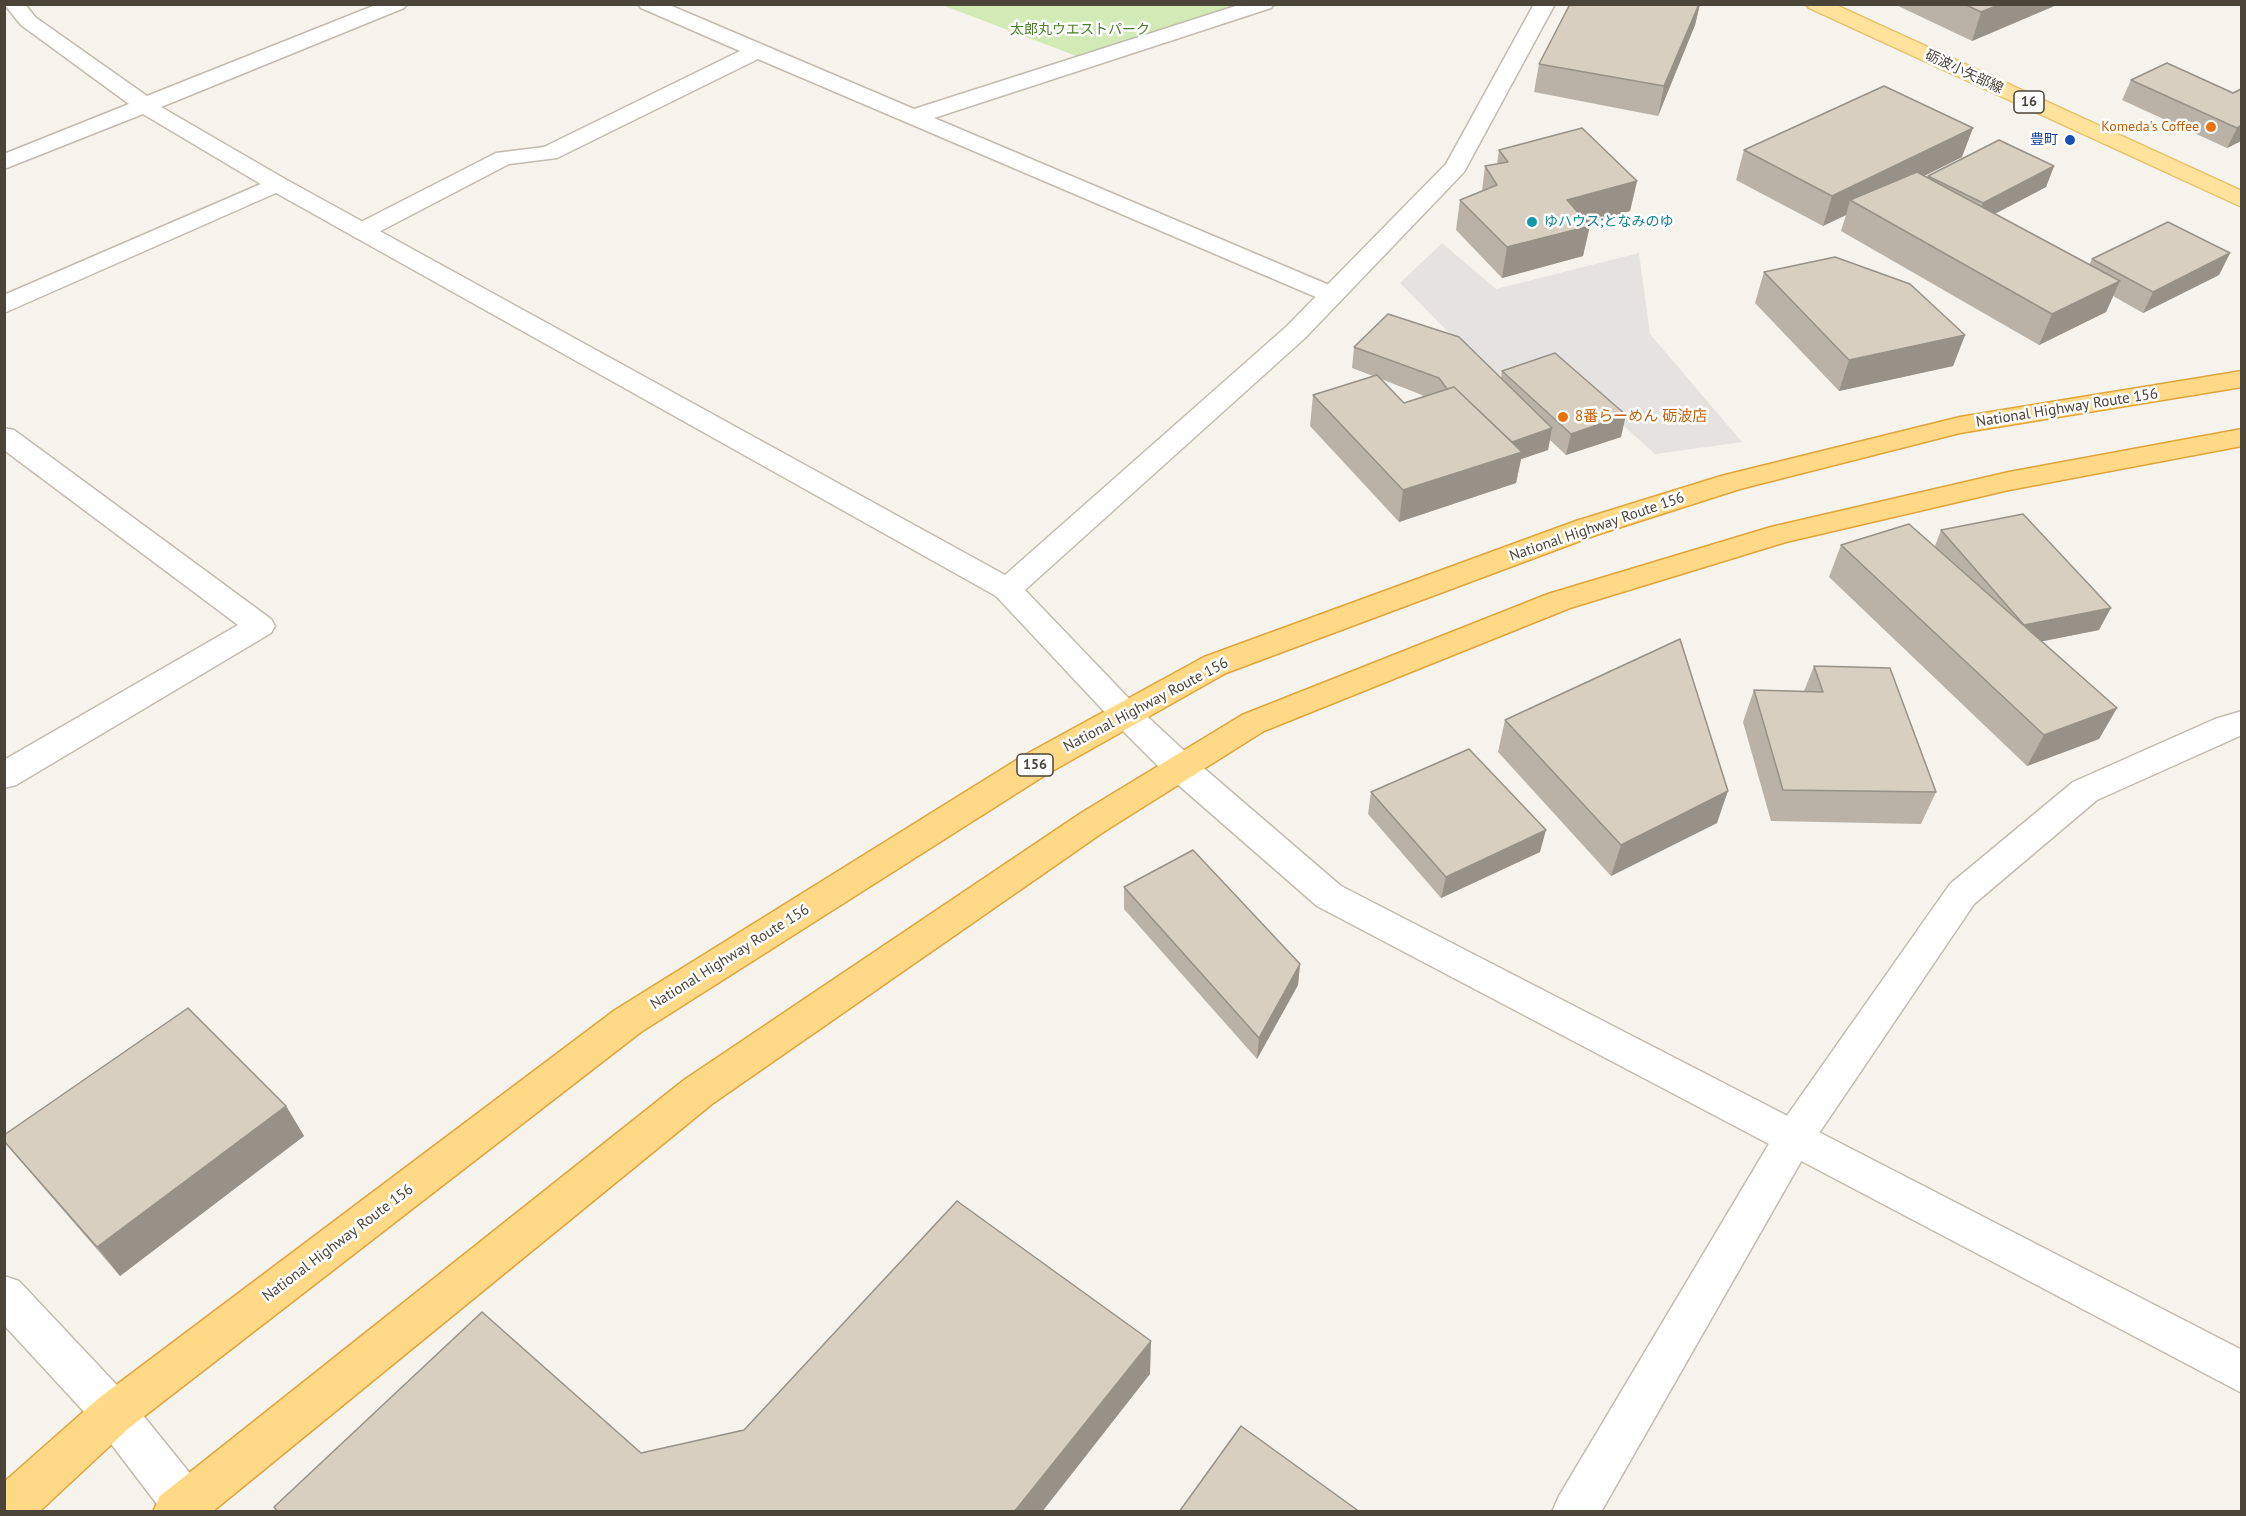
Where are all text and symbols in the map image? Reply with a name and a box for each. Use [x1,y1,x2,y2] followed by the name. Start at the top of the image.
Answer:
[1010,22,1150,38] park label: 太郎丸ウエストパーク
[1922,47,2006,97] street label: 砺波小矢部線
[2014,91,2044,113] road number: 16
[2101,119,2199,135] place label: Komeda's Coffee
[2204,120,2218,134] marker: Komeda's Coffee
[2030,132,2058,148] place label: 豊町
[2063,133,2077,147] marker: 豊町
[1544,214,1674,230] place label: ゆハウス;となみのゆ
[1525,215,1539,229] marker: ゆハウス;となみのゆ
[1975,385,2159,431] street label: National Highway Route 156
[1575,408,1707,426] place label: 8番らーめん 砺波店
[1556,410,1570,424] marker: 8番らーめん 砺波店
[1507,489,1687,565] street label: National Highway Route 156
[1061,654,1231,756] street label: National Highway Route 156
[1017,754,1053,776] road number: 156
[647,901,813,1013] street label: National Highway Route 156
[259,1180,417,1306] street label: National Highway Route 156

